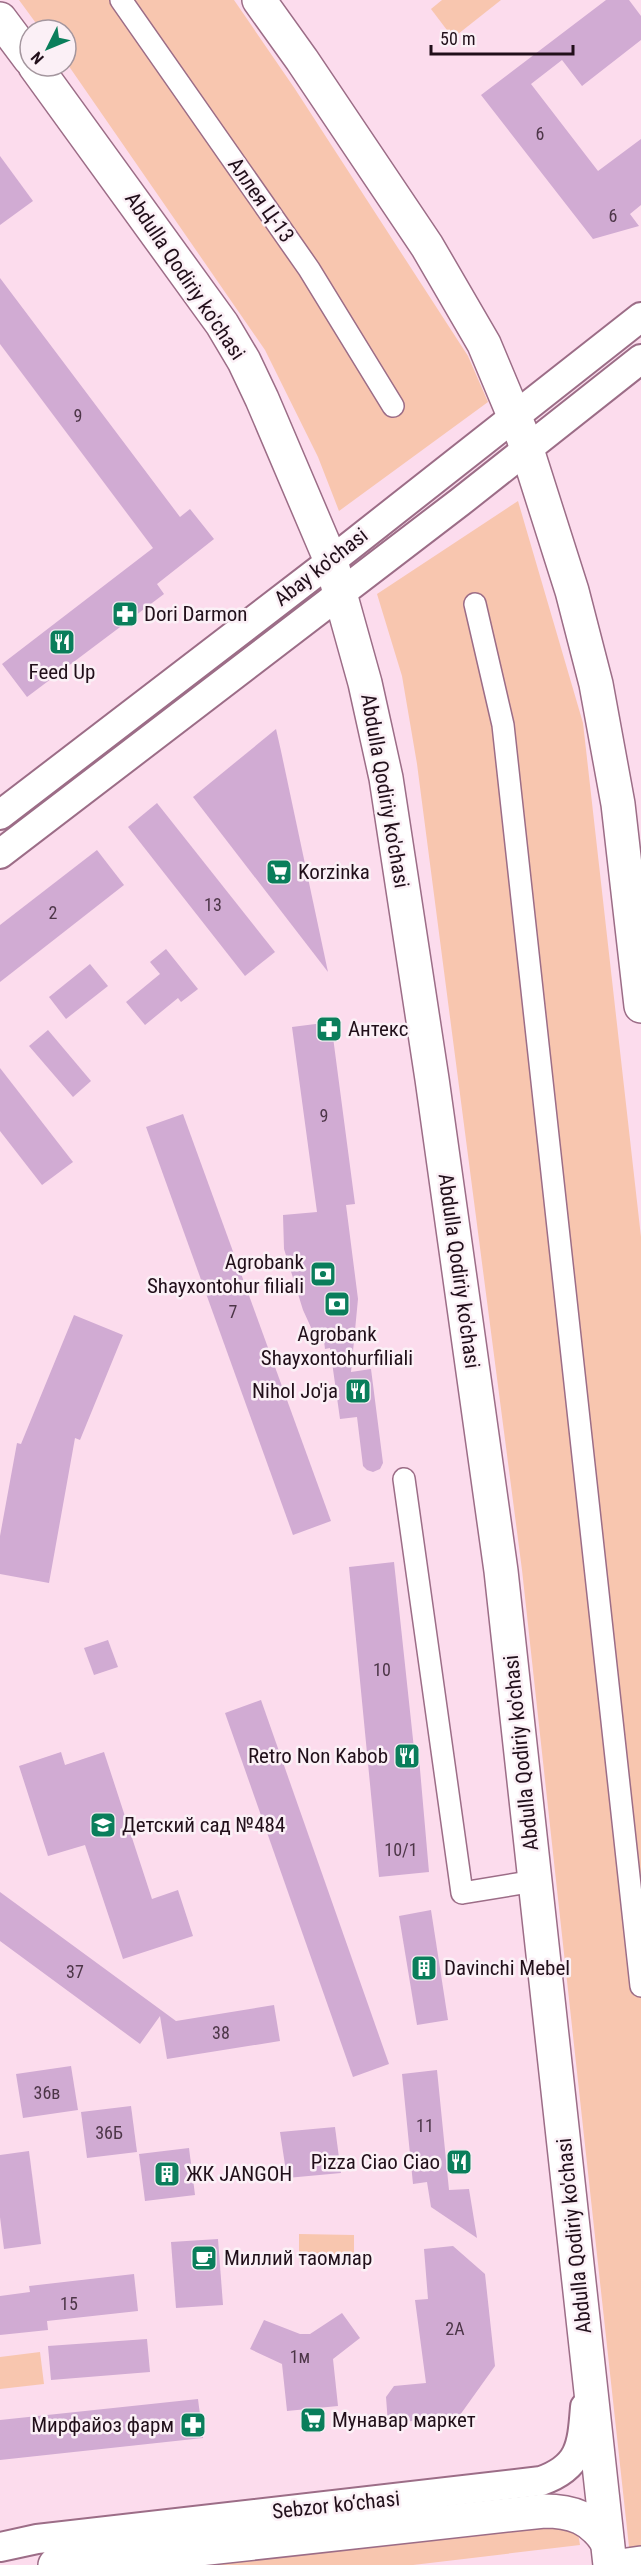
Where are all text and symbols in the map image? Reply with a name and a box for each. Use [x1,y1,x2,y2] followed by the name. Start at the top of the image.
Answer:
[18,18,78,78] north arrow
[431,18,574,56] scale bar
[440,28,475,49] text: 50 m
[27,48,48,68] text: N
[536,123,544,144] house number: 6
[223,153,299,247] street label: Аллея Ц-13
[120,188,250,364] street label: Abdulla Qodiriy ko'chasi
[609,205,617,226] house number: 6
[74,405,82,426] house number: 9
[270,523,372,611] street label: Abay ko'chasi
[110,599,140,629] pharmacy icon: Dori Darmon
[144,602,248,626] place label: Dori Darmon
[47,627,77,657] restaurant icon: Feed Up
[29,660,95,684] place label: Feed Up
[356,692,414,890] street label: Abdulla Qodiriy ko'chasi
[264,857,294,887] supermarket icon: Korzinka
[298,860,370,884] place label: Korzinka
[204,894,222,915] house number: 13
[49,902,58,923] house number: 2
[314,1014,344,1044] pharmacy icon: Антекс
[348,1017,408,1041] place label: Антекс
[320,1105,328,1126] house number: 9
[433,1172,485,1370] street label: Abdulla Qodiriy ko'chasi
[147,1250,305,1298] place label: Agrobank Shayxontohur filiali
[308,1259,338,1289] bank icon: Agrobank Shayxontohur filiali
[322,1289,352,1319] bank icon: Agrobank Shayxontohurfiliali
[229,1301,238,1322] house number: 7
[261,1322,413,1370] place label: Agrobank Shayxontohurfiliali
[343,1376,373,1406] restaurant icon: Nihol Jo'ja
[252,1379,338,1403] place label: Nihol Jo'ja
[499,1654,543,1852] street label: Abdulla Qodiriy ko'chasi
[373,1659,391,1680] house number: 10
[392,1741,422,1771] restaurant icon: Retro Non Kabob
[248,1744,388,1768] place label: Retro Non Kabob
[88,1810,118,1840] school or university icon: Детский сад №484
[122,1813,285,1837] place label: Детский сад №484
[384,1839,418,1860] house number: 10/1
[409,1953,439,1983] building icon: Davinchi Mebel
[444,1956,570,1980] place label: Davinchi Mebel
[66,1961,84,1982] house number: 37
[212,2022,230,2043] house number: 38
[34,2082,60,2103] house number: 36в
[416,2115,434,2136] house number: 11
[95,2122,123,2143] house number: 36Б
[552,2137,596,2335] street label: Abdulla Qodiriy ko'chasi
[444,2147,474,2177] restaurant icon: Pizza Ciao Ciao
[311,2150,440,2174] place label: Pizza Ciao Ciao
[152,2159,182,2189] building icon: ЖК JANGOH
[186,2162,292,2186] place label: ЖК JANGOH
[189,2243,219,2273] cafe icon: Миллий таомлар
[224,2246,372,2270] place label: Миллий таомлар
[60,2293,78,2314] house number: 15
[445,2318,465,2339] house number: 2А
[290,2346,310,2367] house number: 1м
[298,2405,328,2435] supermarket icon: Мунавар маркет
[332,2408,476,2432] place label: Мунавар маркет
[178,2410,208,2440] pharmacy icon: Мирфайоз фарм
[31,2413,174,2437] place label: Мирфайоз фарм
[271,2486,401,2524] street label: Sebzor ko‘chasi

